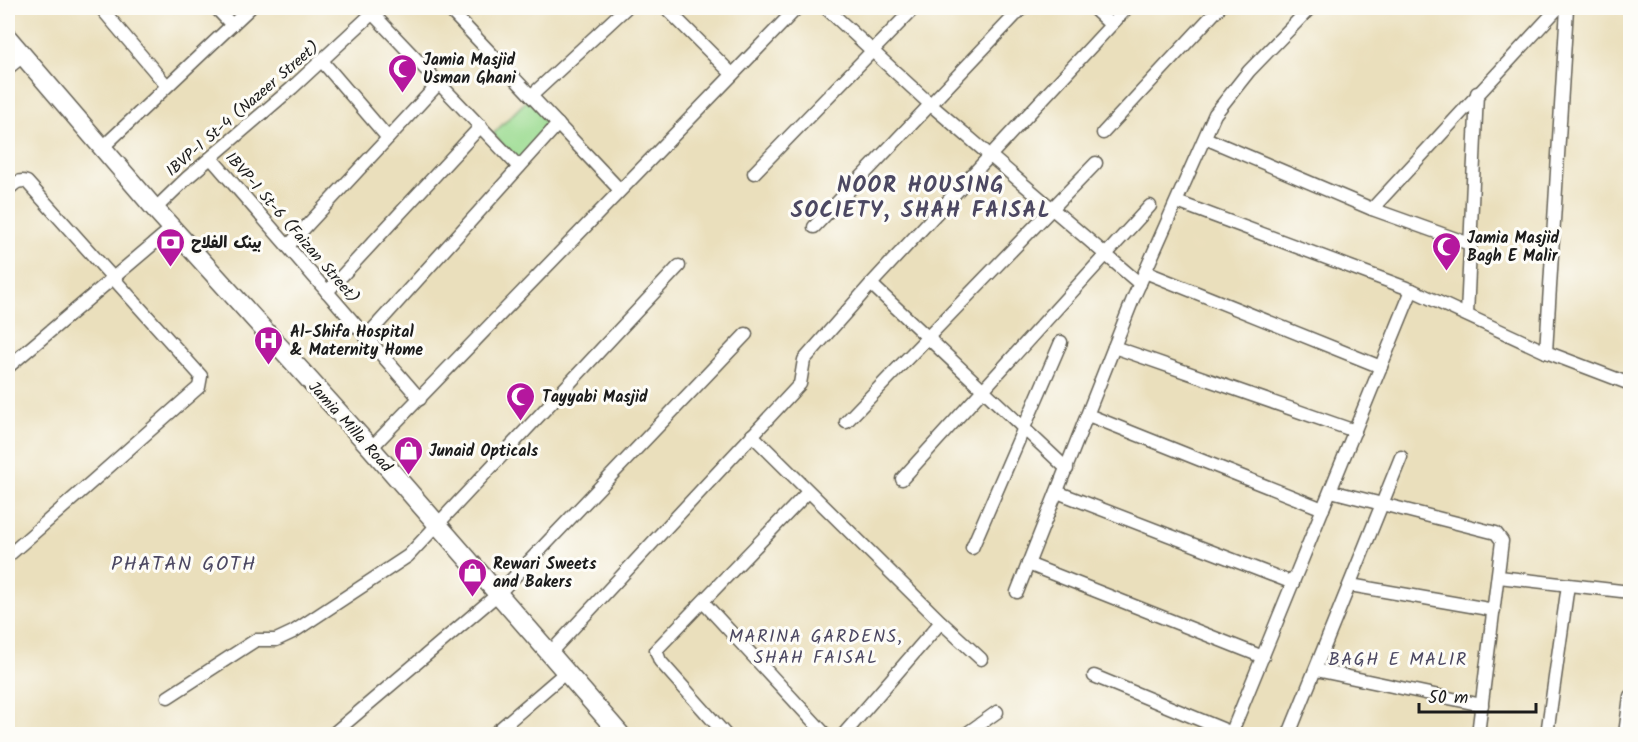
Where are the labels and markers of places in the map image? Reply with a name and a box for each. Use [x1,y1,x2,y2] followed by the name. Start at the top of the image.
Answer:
[423,48,517,91] place label: Jamia Masjid Usman Ghani
[386,52,418,94] mosque icon: Jamia Masjid Usman Ghani
[154,226,186,268] bank icon: بینک الفلاح
[1467,226,1560,269] place label: Jamia Masjid Bagh E Malir
[1430,230,1462,272] mosque icon: Jamia Masjid Bagh E Malir
[191,231,262,256] place label: بینک الفلاح
[290,320,423,363] place label: Al-Shifa Hospital & Maternity Home
[253,324,285,366] hospital icon: Al-Shifa Hospital & Maternity Home
[505,380,537,422] mosque icon: Tayyabi Masjid
[542,385,648,410] place label: Tayyabi Masjid
[392,434,424,476] shop icon: Junaid Opticals
[429,439,539,464] place label: Junaid Opticals
[493,552,597,595] place label: Rewari Sweets and Bakers
[456,556,488,598] shop icon: Rewari Sweets and Bakers

